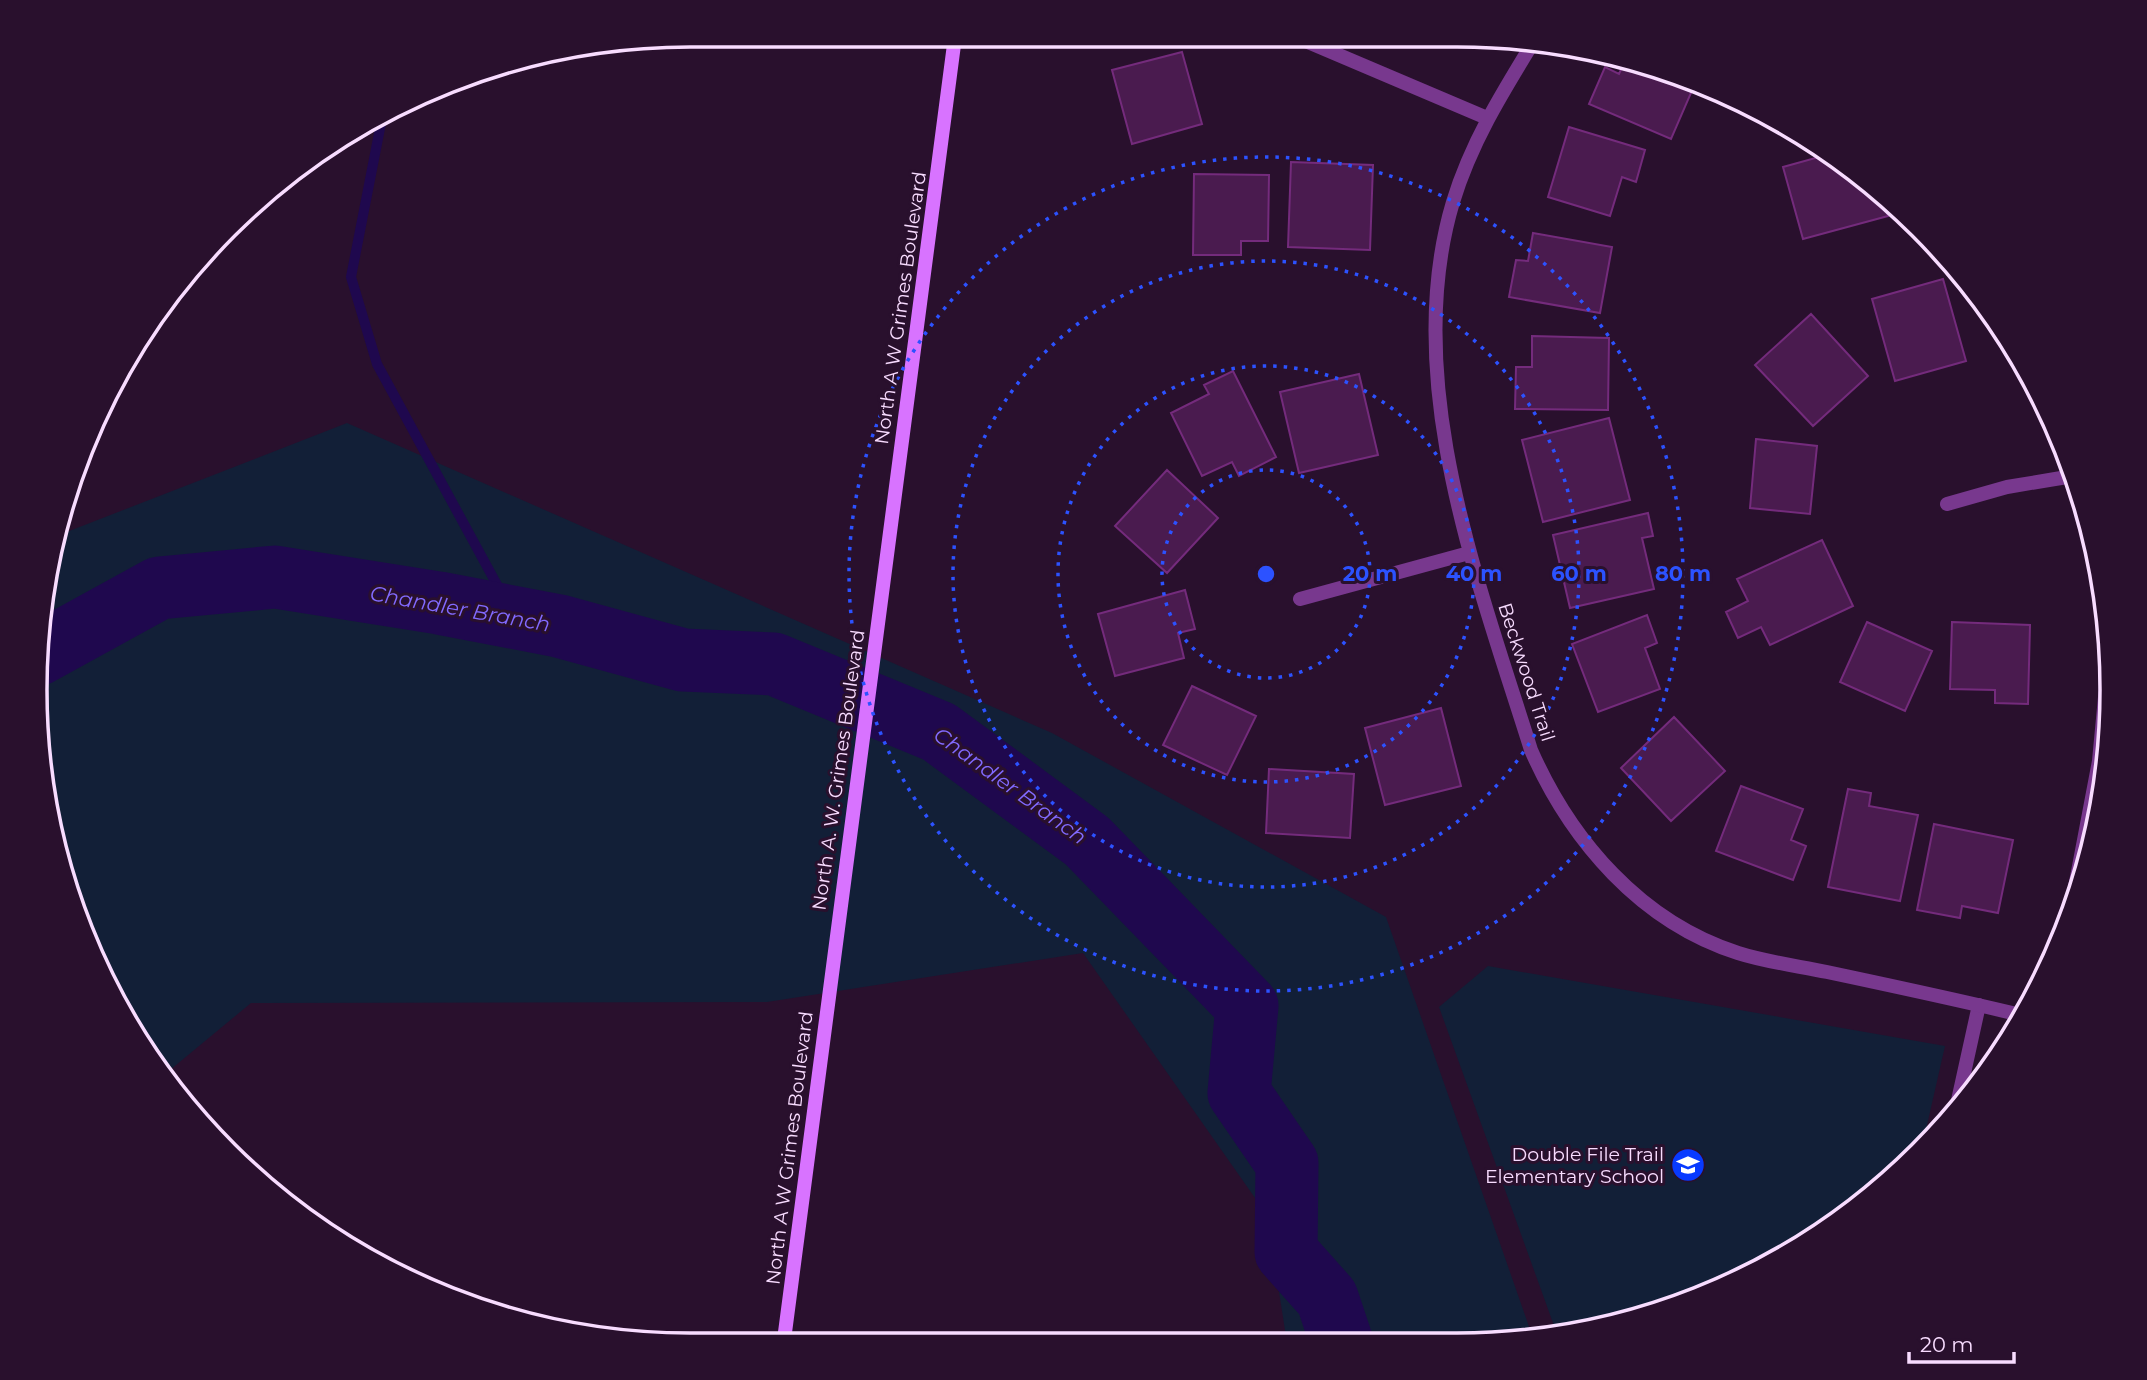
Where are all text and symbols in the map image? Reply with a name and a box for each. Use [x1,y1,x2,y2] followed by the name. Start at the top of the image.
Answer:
[870,170,931,446] street label: North A W Grimes Boulevard
[1343,561,1397,586] text: 20 m
[1446,561,1502,586] text: 40 m
[1551,561,1607,586] text: 60 m
[1655,561,1711,586] text: 80 m
[1254,562,1278,586] centre of rings
[368,580,552,637] water label: Chandler Branch
[1493,600,1560,744] street label: Beckwood Trail
[807,628,870,912] street label: North A. W. Grimes Boulevard
[929,722,1091,849] water label: Chandler Branch
[761,1010,818,1286] street label: North A W Grimes Boulevard
[1485,1143,1664,1188] place label: Double File Trail Elementary School
[1669,1146,1707,1184] school or university icon: Double File Trail Elementary School
[1909,1320,2014,1364] scale bar
[1920,1332,1974,1357] text: 20 m

